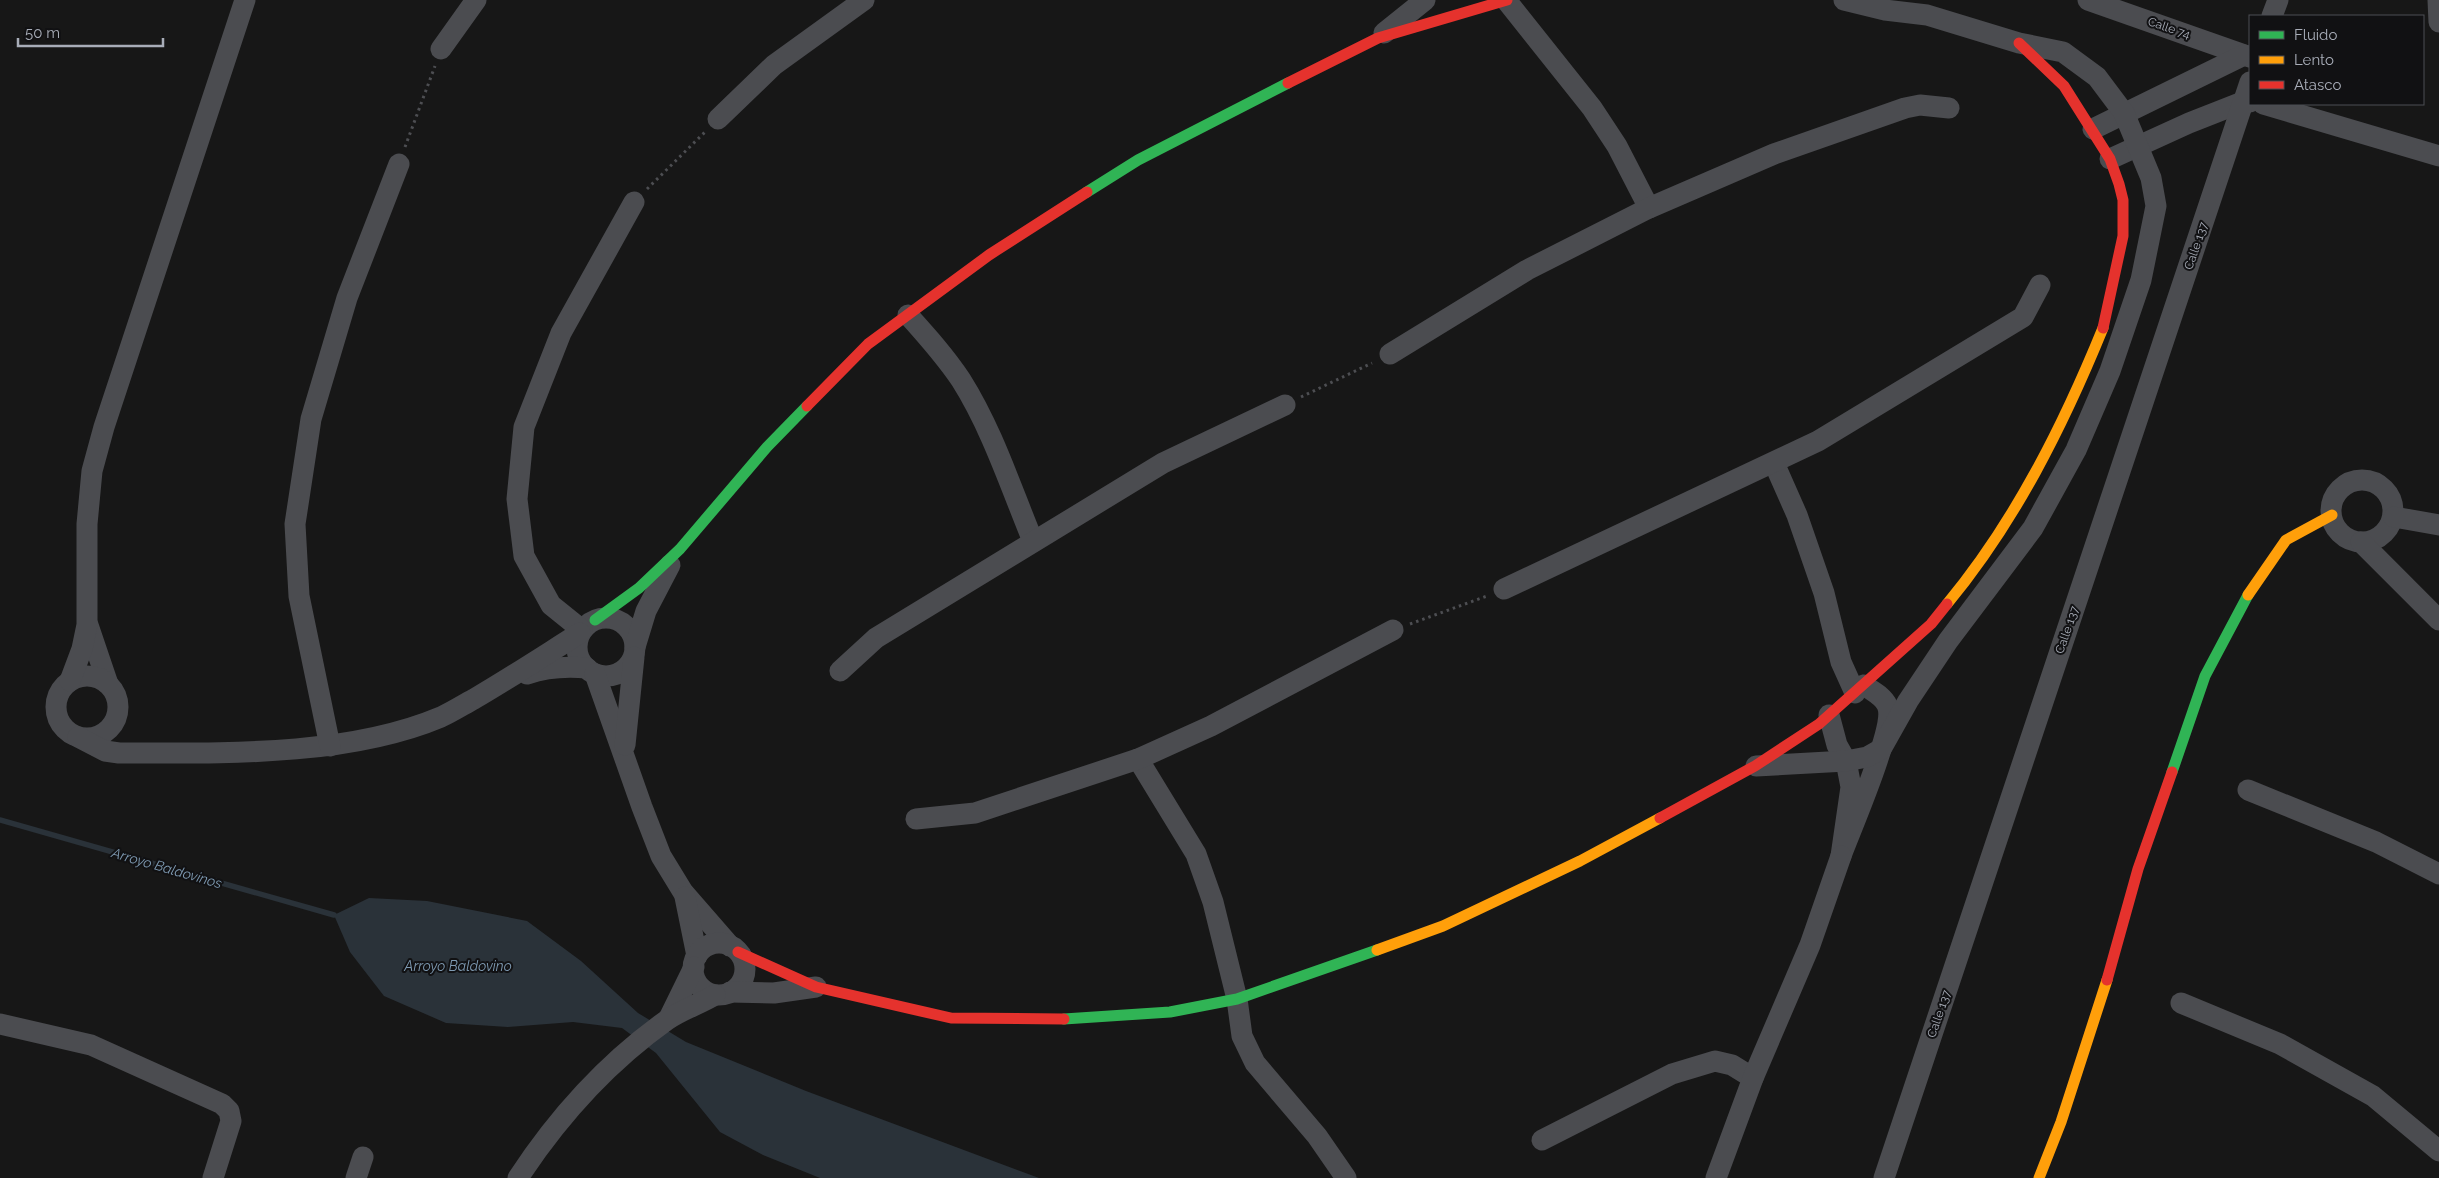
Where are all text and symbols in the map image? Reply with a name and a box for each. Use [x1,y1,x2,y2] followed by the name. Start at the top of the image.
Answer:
[2146,14,2192,42] street label: Calle 74
[18,15,162,47] scale bar
[2249,15,2424,105] legend
[25,24,60,42] text: 50 m
[2294,26,2337,44] text: Fluido
[2294,51,2334,69] text: Lento
[2294,76,2341,94] text: Atasco
[2181,220,2211,272] street label: Calle 137
[2052,604,2082,656] street label: Calle 137
[109,844,224,892] water label: Arroyo Baldovinos
[403,958,512,974] water label: Arroyo Baldovino
[1924,988,1954,1040] street label: Calle 137

